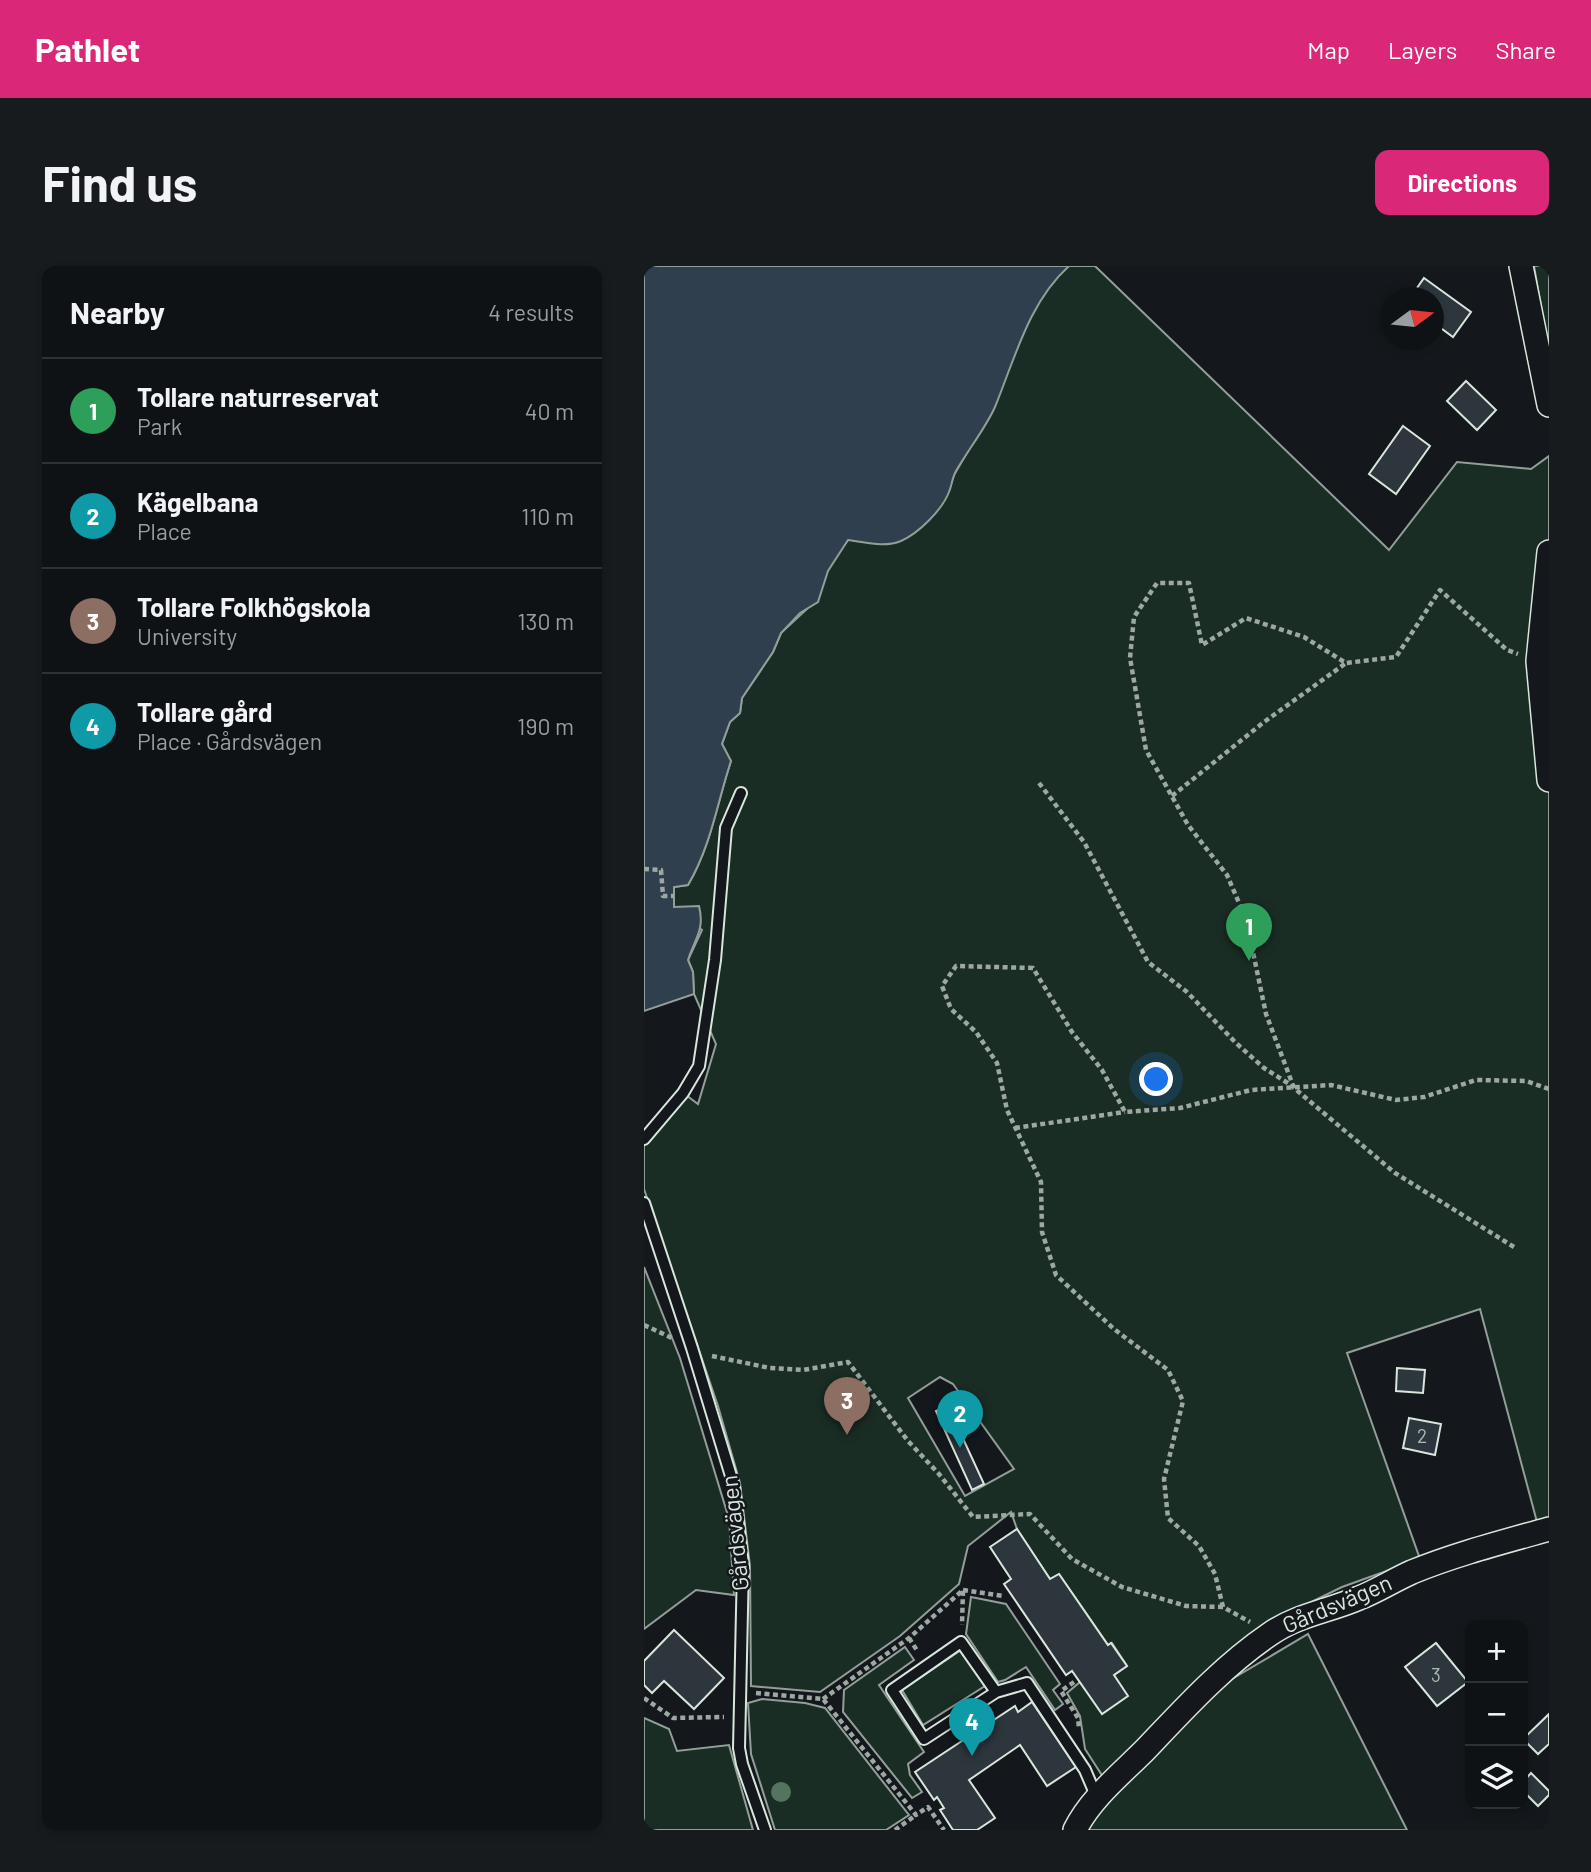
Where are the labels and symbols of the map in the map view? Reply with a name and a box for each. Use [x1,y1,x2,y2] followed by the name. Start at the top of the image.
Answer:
[1381,287,1444,350] north arrow
[1226,903,1272,961] pin: 1
[1139,1062,1173,1096] your location
[824,1377,870,1435] pin: 3
[937,1390,983,1448] pin: 2
[1417,1424,1427,1447] house number: 2
[714,1474,754,1592] street label: Gårdsvägen
[1278,1567,1396,1639] street label: Gårdsvägen
[1431,1663,1441,1686] house number: 3
[949,1698,995,1756] pin: 4

